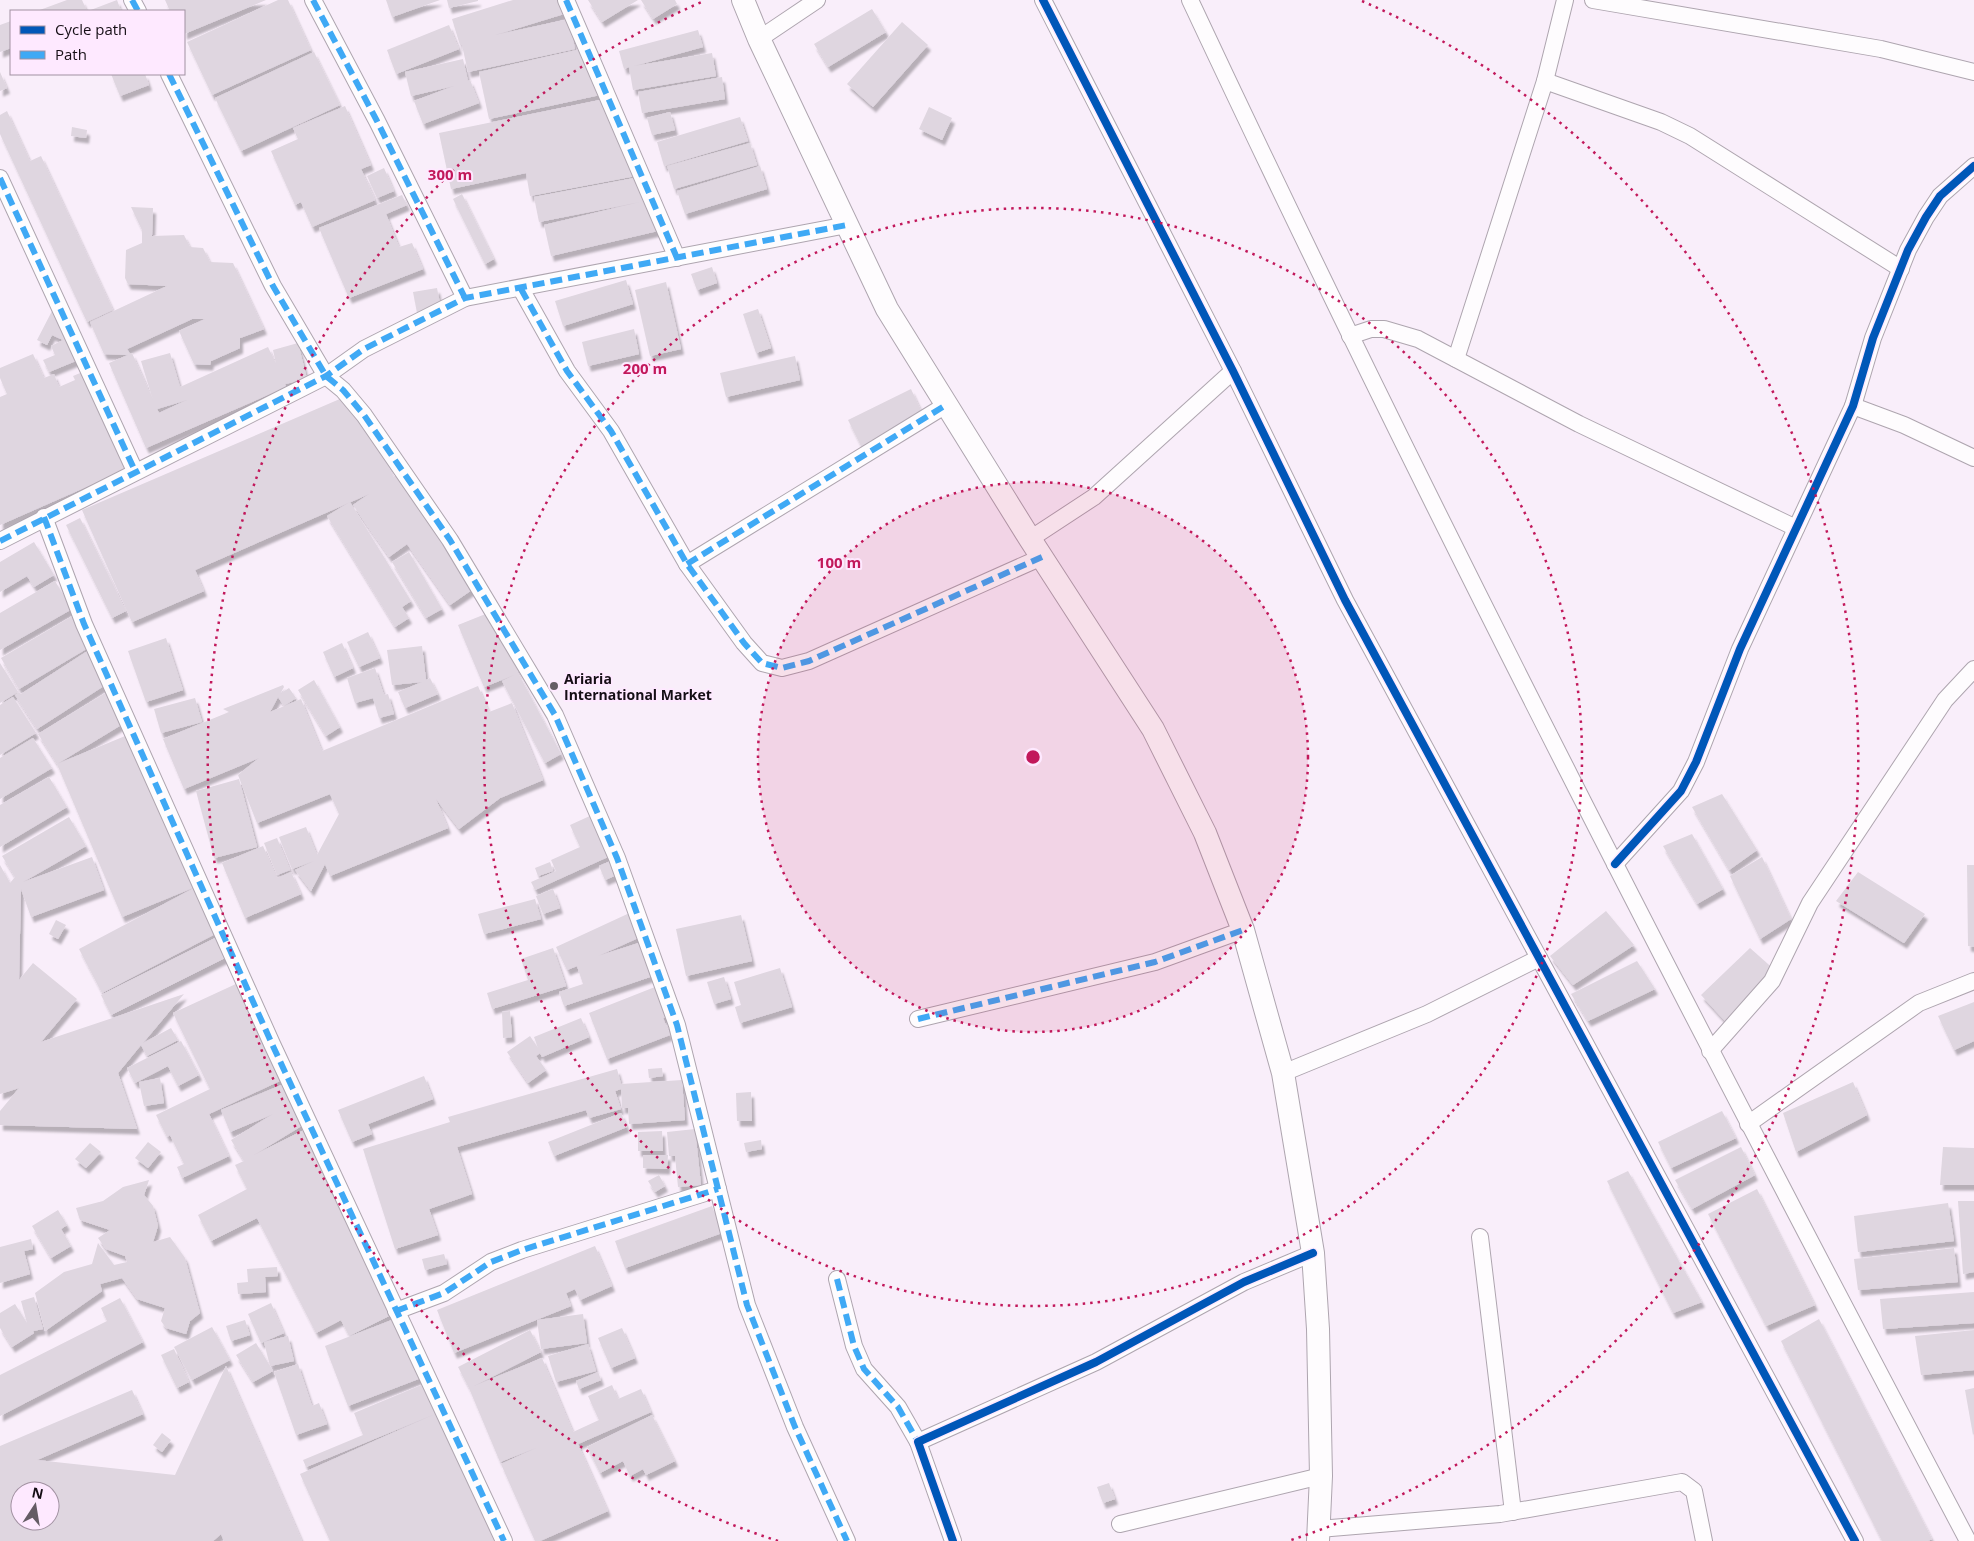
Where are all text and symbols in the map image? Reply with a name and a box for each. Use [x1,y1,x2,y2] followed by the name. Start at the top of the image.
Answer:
[10,10,185,75] legend
[55,19,127,39] text: Cycle path
[55,44,87,64] text: Path
[428,164,472,184] text: 300 m
[623,358,667,378] text: 200 m
[817,552,861,572] text: 100 m
[564,669,712,704] place label: Ariaria International Market
[548,680,560,692] marker: Ariaria International Market
[1024,748,1042,766] centre of rings
[10,1481,60,1531] north arrow
[30,1482,45,1503] text: N

